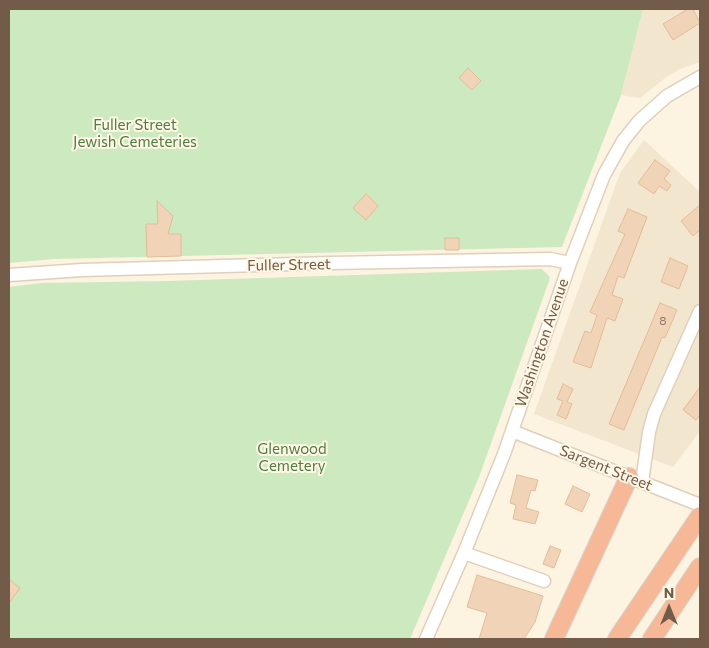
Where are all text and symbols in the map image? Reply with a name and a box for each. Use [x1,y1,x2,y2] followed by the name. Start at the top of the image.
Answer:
[73,116,197,151] park label: Fuller Street Jewish Cemeteries
[247,255,331,275] street label: Fuller Street
[512,276,572,410] street label: Washington Avenue
[659,314,667,328] house number: 8
[257,440,327,475] park label: Glenwood Cemetery
[557,441,655,495] street label: Sargent Street
[644,583,694,633] north arrow
[664,584,674,601] text: N

